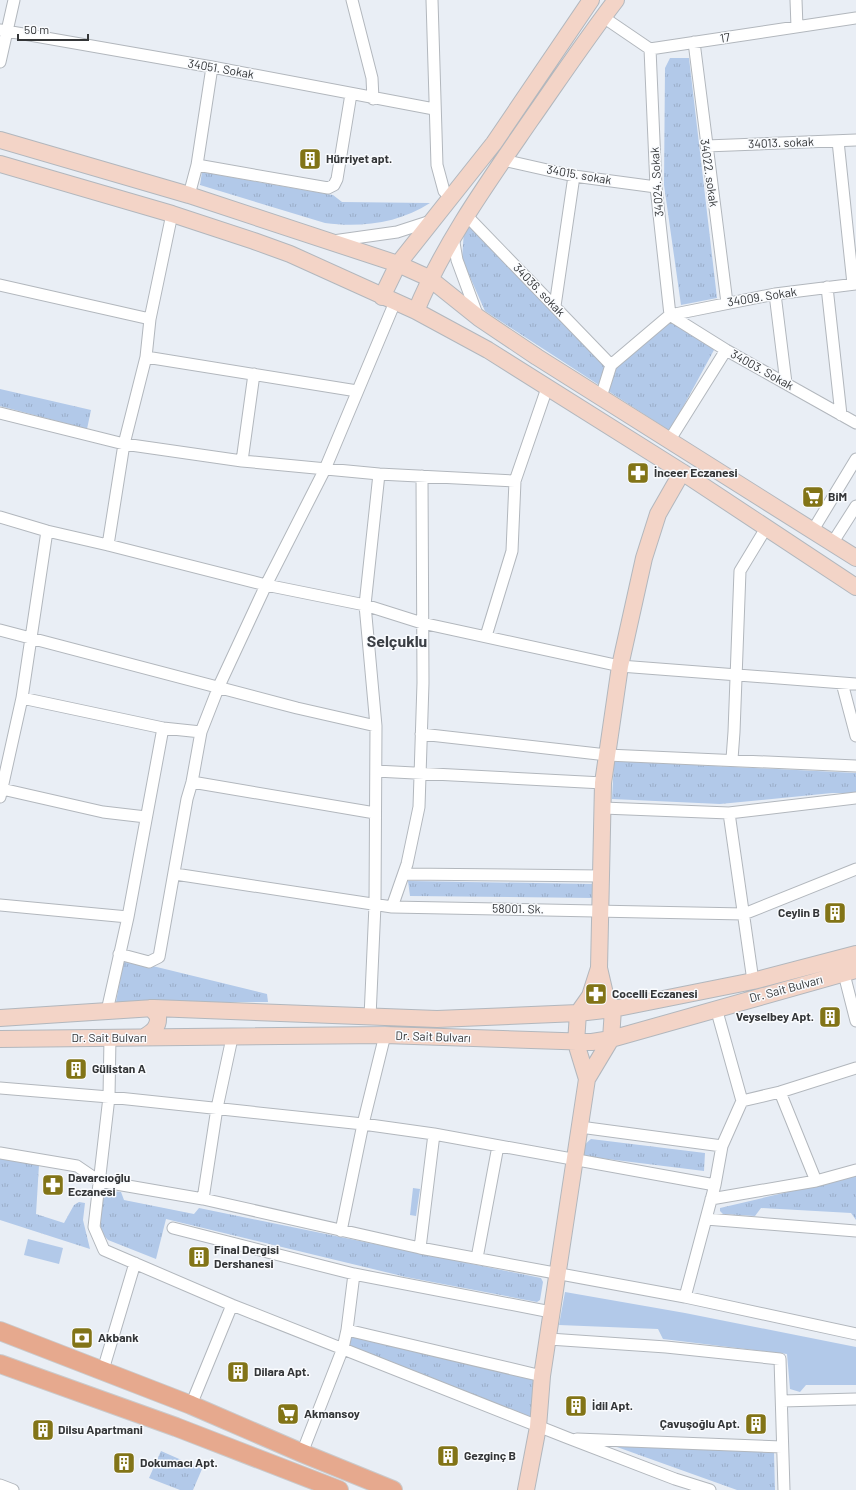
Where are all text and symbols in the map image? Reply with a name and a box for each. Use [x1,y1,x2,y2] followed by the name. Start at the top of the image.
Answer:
[18,16,88,42] scale bar
[24,22,49,36] text: 50 m
[719,29,731,45] street label: 17
[187,55,255,81] street label: 34051. Sokak
[748,134,814,150] street label: 34013. sokak
[698,138,722,208] street label: 34022. sokak
[297,146,323,172] building icon: Hürriyet apt.
[647,147,665,217] street label: 34024. Sokak
[326,151,392,165] place label: Hürriyet apt.
[546,161,613,187] street label: 34015. sokak
[511,260,568,319] street label: 34036. sokak
[726,284,797,308] street label: 34009. Sokak
[729,346,796,392] street label: 34003. Sokak
[625,460,651,486] pharmacy icon: İnceer Eczanesi
[654,465,738,479] place label: İnceer Eczanesi
[800,484,826,510] supermarket icon: BiM
[828,489,847,503] place label: BiM
[367,631,427,650] district label: Selçuklu
[822,900,848,926] building icon: Ceylin B
[492,901,544,915] street label: 58001. Sk.
[778,905,820,919] place label: Ceylin B
[748,972,824,1005] street label: Dr. Sait Bulvarı
[583,981,609,1007] pharmacy icon: Cocelli Eczanesi
[612,986,698,1000] place label: Cocelli Eczanesi
[817,1004,843,1030] building icon: Veyselbey Apt.
[736,1009,814,1023] place label: Veyselbey Apt.
[395,1028,471,1044] street label: Dr. Sait Bulvarı
[71,1030,147,1044] street label: Dr. Sait Bulvarı
[63,1056,89,1082] building icon: Gülistan A
[92,1061,146,1075] place label: Gülistan A
[68,1170,130,1198] place label: Davarcıoğlu Eczanesi
[40,1172,66,1198] pharmacy icon: Davarcıoğlu Eczanesi
[214,1242,279,1270] place label: Final Dergisi Dershanesi
[186,1244,212,1270] building icon: Final Dergisi Dershanesi
[69,1325,95,1351] bank icon: Akbank
[98,1330,139,1344] place label: Akbank
[225,1359,251,1385] building icon: Dilara Apt.
[254,1364,310,1378] place label: Dilara Apt.
[563,1393,589,1419] building icon: İdil Apt.
[592,1398,633,1412] place label: İdil Apt.
[275,1401,301,1427] supermarket icon: Akmansoy
[304,1406,360,1420] place label: Akmansoy
[743,1411,769,1437] building icon: Çavuşoğlu Apt.
[660,1416,740,1430] place label: Çavuşoğlu Apt.
[30,1417,56,1443] building icon: Dilsu Apartmani
[58,1422,143,1436] place label: Dilsu Apartmani
[435,1443,461,1469] building icon: Gezginç B
[464,1448,516,1462] place label: Gezginç B
[111,1450,137,1476] building icon: Dokumacı Apt.
[140,1455,218,1469] place label: Dokumacı Apt.

